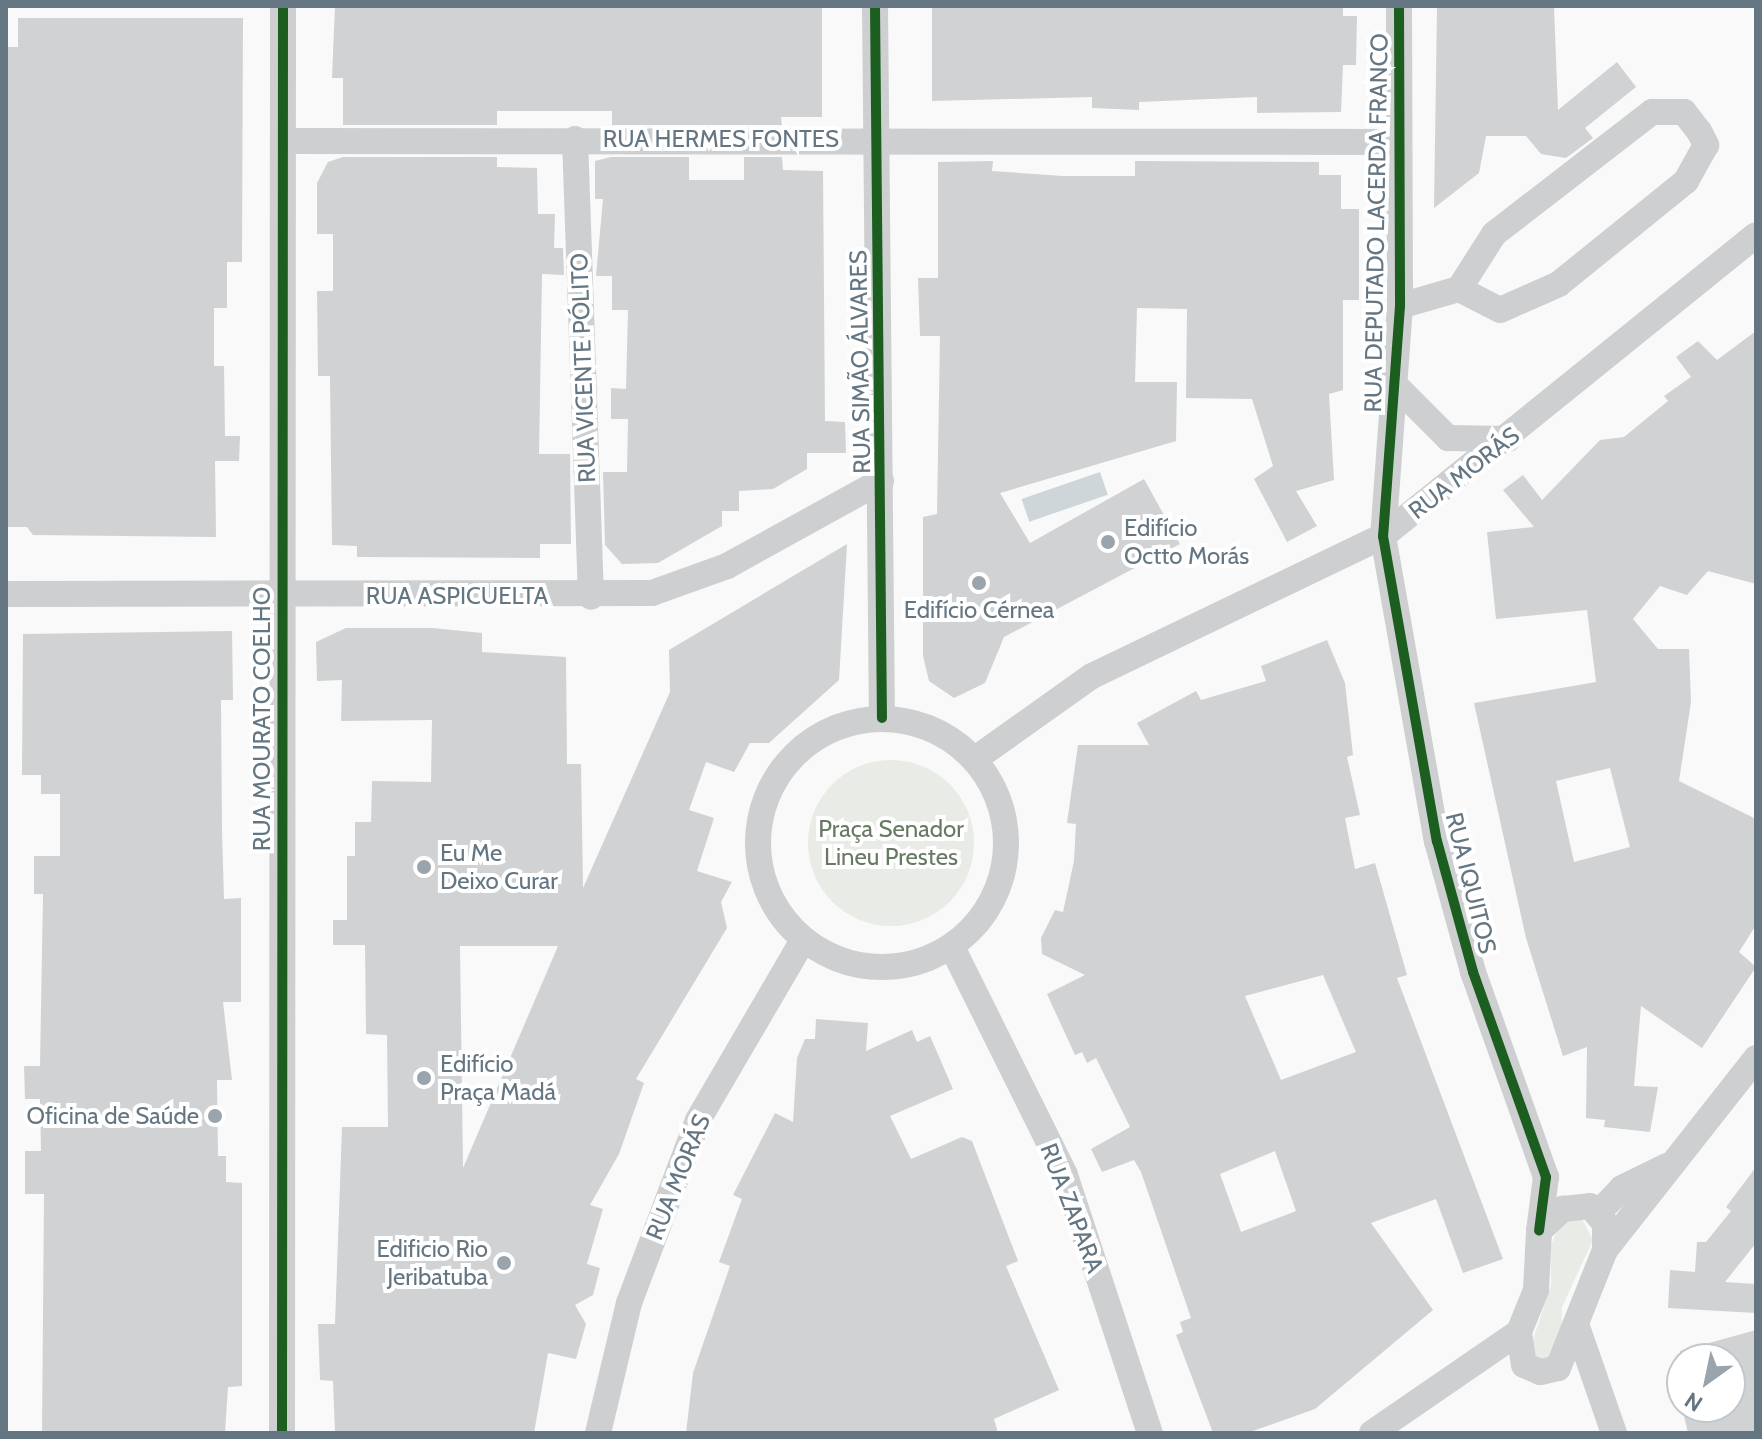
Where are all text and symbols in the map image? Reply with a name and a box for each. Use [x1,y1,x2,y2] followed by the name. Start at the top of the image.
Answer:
[1358,33,1394,413] street label: RUA DEPUTADO LACERDA FRANCO
[603,125,839,153] street label: RUA HERMES FONTES
[844,250,876,474] street label: RUA SIMÃO ÁLVARES
[565,253,601,483] street label: RUA VICENTE PÓLITO
[1403,421,1525,525] street label: RUA MORÁS
[1124,514,1249,570] place label: Edifício Octto Morás
[1099,533,1117,551] marker: Edifício Octto Morás
[970,574,988,592] marker: Edifício Cérnea
[366,582,548,610] street label: RUA ASPICUELTA
[248,587,276,851] street label: RUA MOURATO COELHO
[904,596,1054,624] place label: Edifício Cérnea
[1440,809,1502,957] street label: RUA IQUITOS
[818,815,964,871] park label: Praça Senador Lineu Prestes
[440,839,558,895] place label: Eu Me Deixo Curar
[415,858,433,876] marker: Eu Me Deixo Curar
[440,1050,556,1106] place label: Edifício Praça Madá
[415,1069,433,1087] marker: Edifício Praça Madá
[27,1102,199,1130] place label: Oficina de Saúde
[206,1107,224,1125] marker: Oficina de Saúde
[640,1110,716,1244] street label: RUA MORÁS
[1034,1139,1110,1277] street label: RUA ZAPARA
[376,1235,488,1291] place label: Edificio Rio Jeribatuba
[495,1254,513,1272] marker: Edificio Rio Jeribatuba
[1666,1343,1746,1423] north arrow
[1680,1386,1708,1417] text: N

